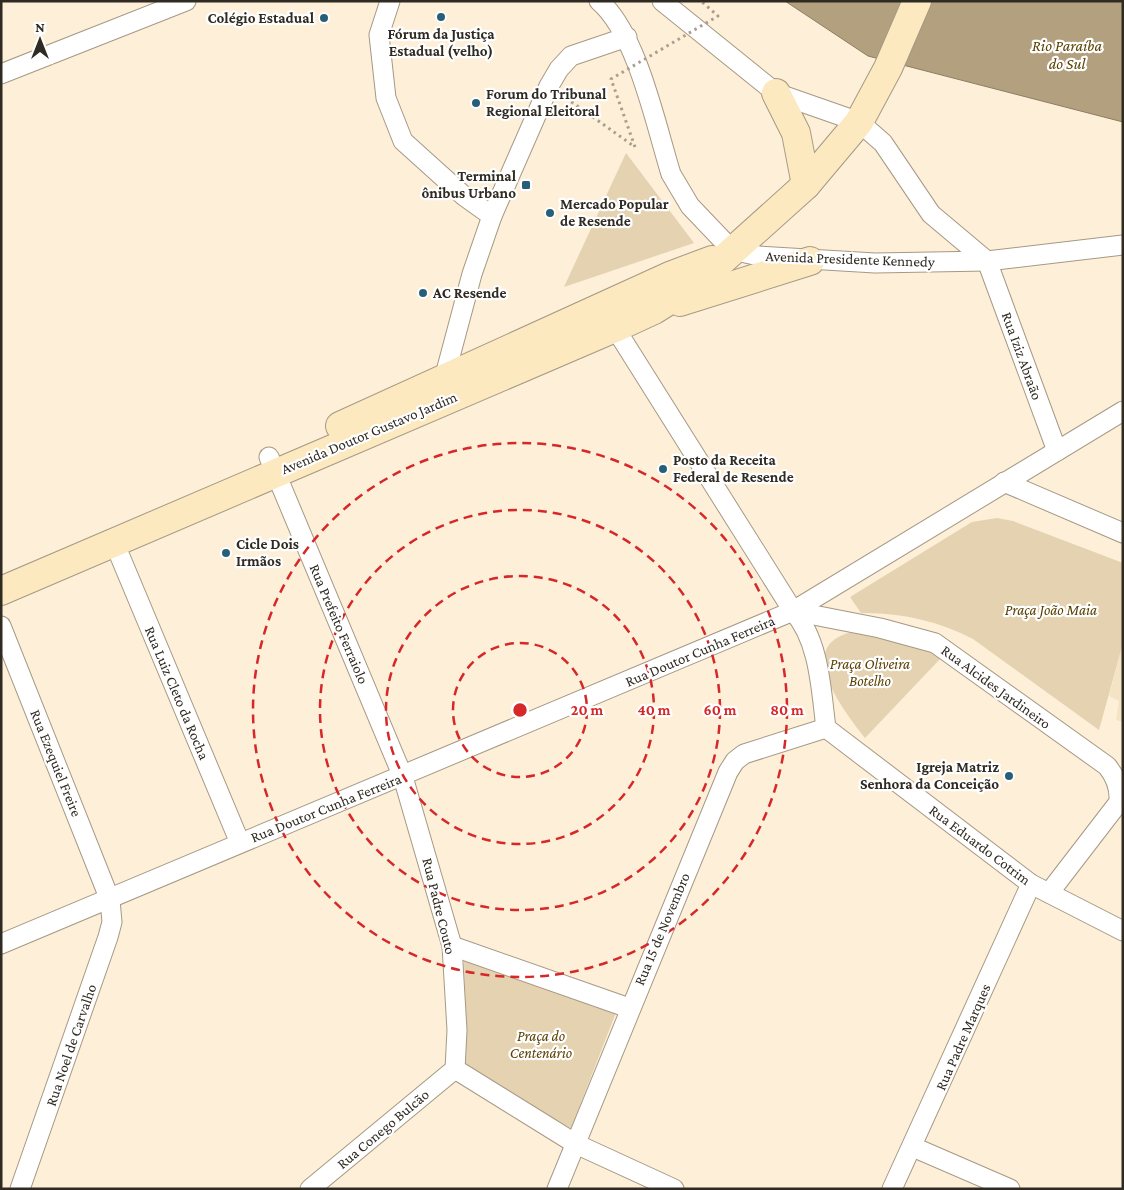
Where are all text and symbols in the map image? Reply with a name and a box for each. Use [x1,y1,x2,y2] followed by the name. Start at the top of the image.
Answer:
[208,10,315,26] place label: Colégio Estadual
[435,11,447,23] marker: Fórum da Justiça Estadual (velho)
[318,12,330,24] marker: Colégio Estadual
[15,15,65,65] north arrow
[35,19,45,35] text: N
[387,26,495,60] place label: Fórum da Justiça Estadual (velho)
[1032,37,1102,72] water label: Rio Paraíba do Sul
[486,86,607,119] place label: Forum do Tribunal Regional Eleitoral
[470,97,482,109] marker: Forum do Tribunal Regional Eleitoral
[421,168,517,201] place label: Terminal ônibus Urbano
[520,179,532,191] marker: Terminal ônibus Urbano
[560,196,669,229] place label: Mercado Popular de Resende
[544,207,556,219] marker: Mercado Popular de Resende
[765,248,935,271] street label: Avenida Presidente Kennedy
[432,285,507,301] place label: AC Resende
[417,287,429,299] marker: AC Resende
[999,310,1045,402] street label: Rua Iziz Abraão
[279,389,460,478] street label: Avenida Doutor Gustavo Jardim
[673,452,794,485] place label: Posto da Receita Federal de Resende
[657,463,669,475] marker: Posto da Receita Federal de Resende
[236,536,299,569] place label: Cicle Dois Irmãos
[220,547,232,559] marker: Cicle Dois Irmãos
[306,562,372,686] street label: Rua Prefeito Ferraiolo
[1005,602,1097,619] park label: Praça João Maia
[623,612,777,690] street label: Rua Doutor Cunha Ferreira
[142,624,212,762] street label: Rua Luiz Cleto da Rocha
[938,642,1054,733] street label: Rua Alcides Jardineiro
[830,656,910,689] park label: Praça Oliveira Botelho
[511,701,529,719] centre of rings
[571,702,603,718] text: 20 m
[638,702,671,718] text: 40 m
[704,702,737,718] text: 60 m
[770,702,804,718] text: 80 m
[26,707,85,820] street label: Rua Ezequiel Freire
[860,759,999,792] place label: Igreja Matriz Senhora da Conceição
[248,770,404,846] street label: Rua Doutor Cunha Ferreira
[1003,770,1015,782] marker: Igreja Matriz Senhora da Conceição
[926,802,1034,888] street label: Rua Eduardo Cotrim
[419,856,459,956] street label: Rua Padre Couto
[631,870,693,988] street label: Rua 15 de Novembro
[932,981,995,1093] street label: Rua Padre Marques
[43,982,99,1108] street label: Rua Noel de Carvalho
[510,1028,572,1061] park label: Praça do Centenário
[334,1086,433,1173] street label: Rua Conego Bulcão

